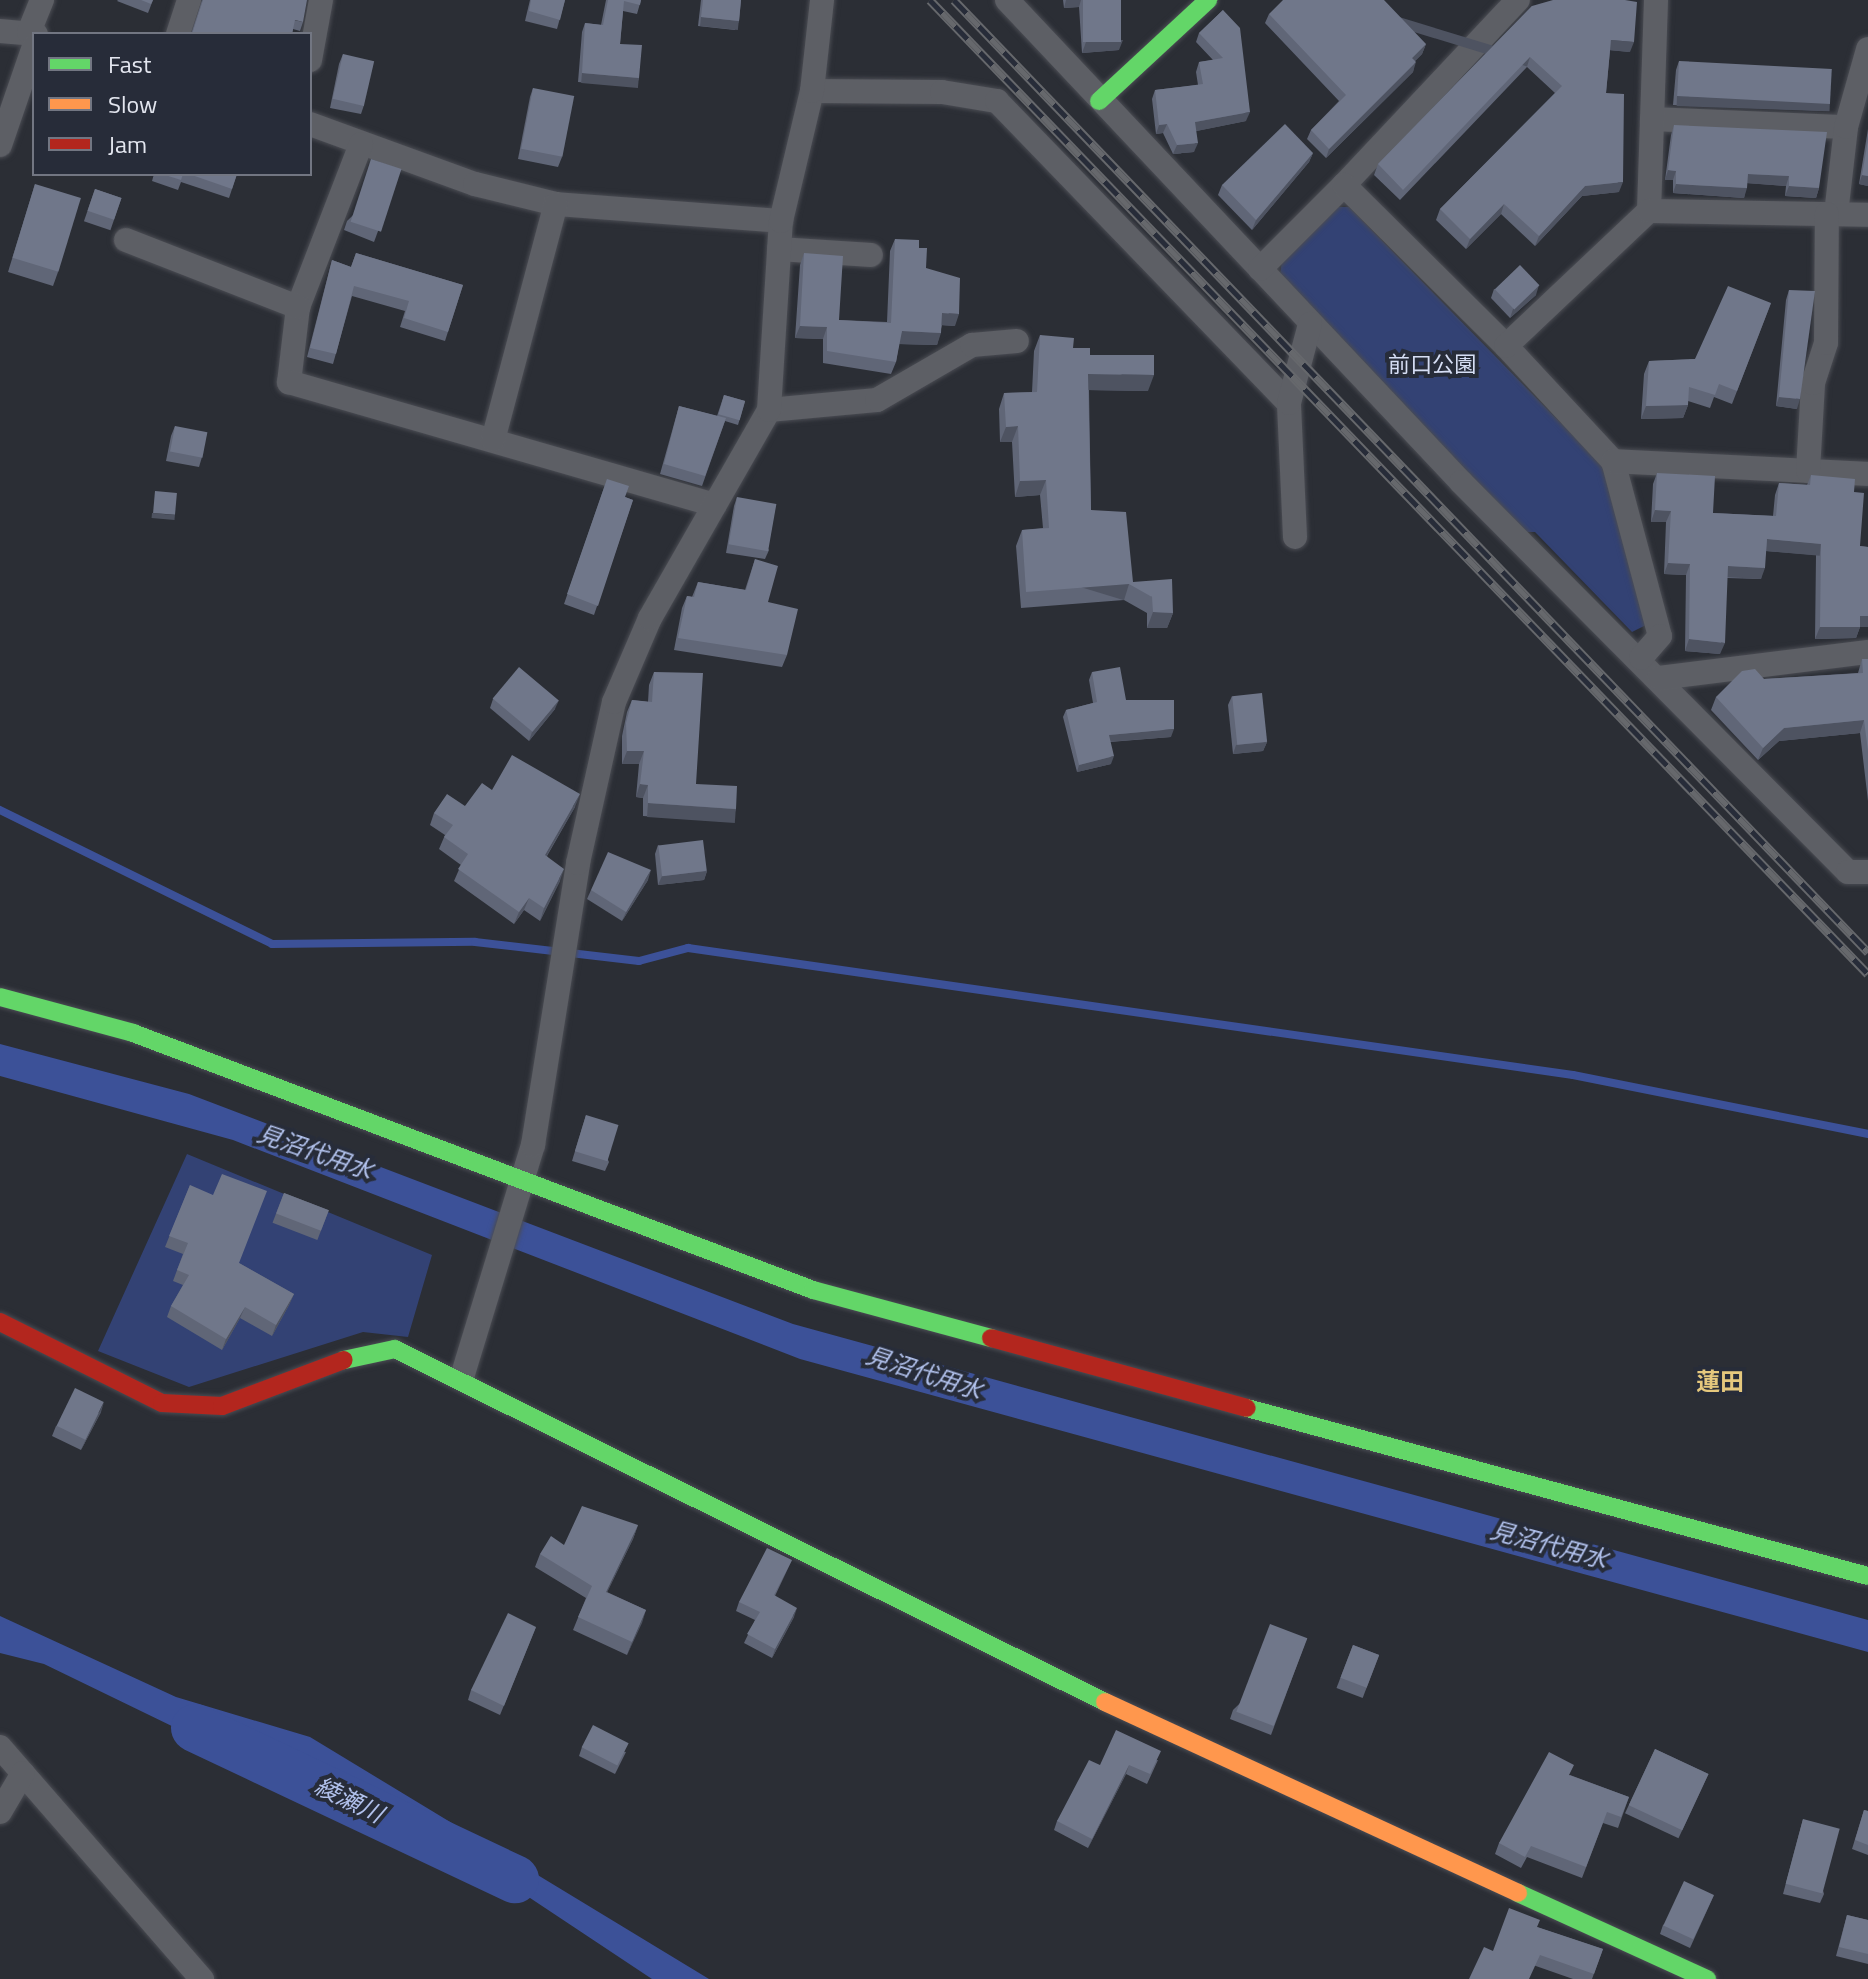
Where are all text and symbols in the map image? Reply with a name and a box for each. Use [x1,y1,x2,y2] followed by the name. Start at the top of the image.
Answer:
[32,32,312,176] legend
[108,46,151,82] text: Fast
[108,86,157,122] text: Slow
[108,126,147,162] text: Jam
[1388,352,1476,378] park label: 前口公園
[254,1119,376,1185] water label: 見沼代用水
[862,1341,986,1405] water label: 見沼代用水
[1696,1368,1744,1396] district label: 蓮田
[1487,1516,1611,1574] water label: 見沼代用水
[310,1771,388,1829] water label: 綾瀬川

